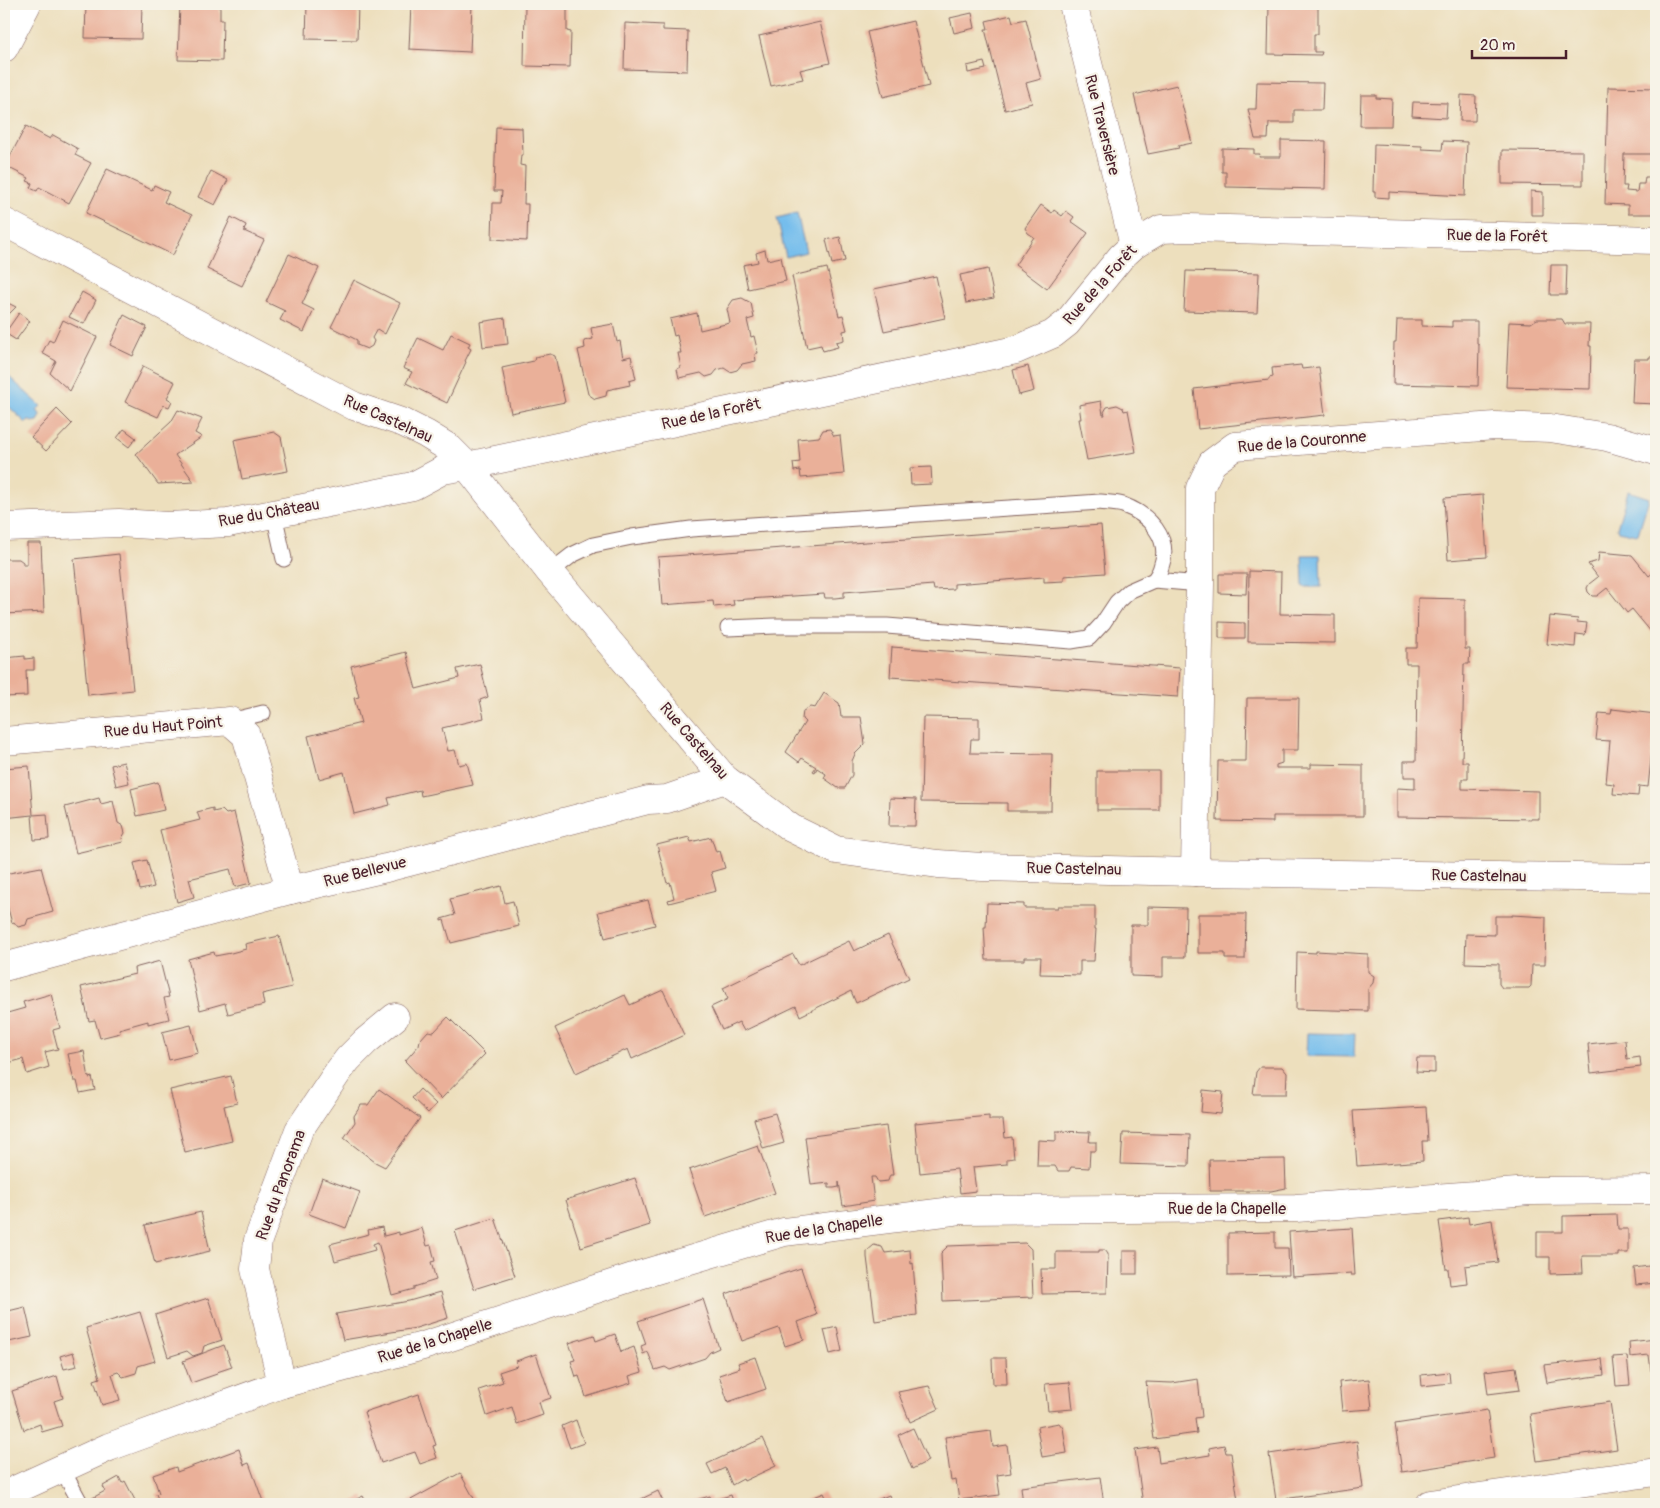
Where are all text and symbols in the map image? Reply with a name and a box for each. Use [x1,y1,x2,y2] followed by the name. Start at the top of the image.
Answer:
[1472,28,1566,60] scale bar
[1480,36,1515,55] text: 20 m
[1080,73,1124,177] street label: Rue Traversière
[1446,225,1548,247] street label: Rue de la Forêt
[1059,240,1142,329] street label: Rue de la Forêt
[340,390,436,448] street label: Rue Castelnau
[660,394,763,434] street label: Rue de la Forêt
[1237,426,1367,458] street label: Rue de la Couronne
[217,494,321,532] street label: Rue du Château
[655,698,733,784] street label: Rue Castelnau
[103,712,224,742] street label: Rue du Haut Point
[322,852,408,892] street label: Rue Bellevue
[1026,858,1122,880] street label: Rue Castelnau
[1431,865,1527,887] street label: Rue Castelnau
[252,1127,310,1243] street label: Rue du Panorama
[1168,1199,1286,1219] street label: Rue de la Chapelle
[764,1210,884,1248] street label: Rue de la Chapelle
[375,1314,495,1368] street label: Rue de la Chapelle

